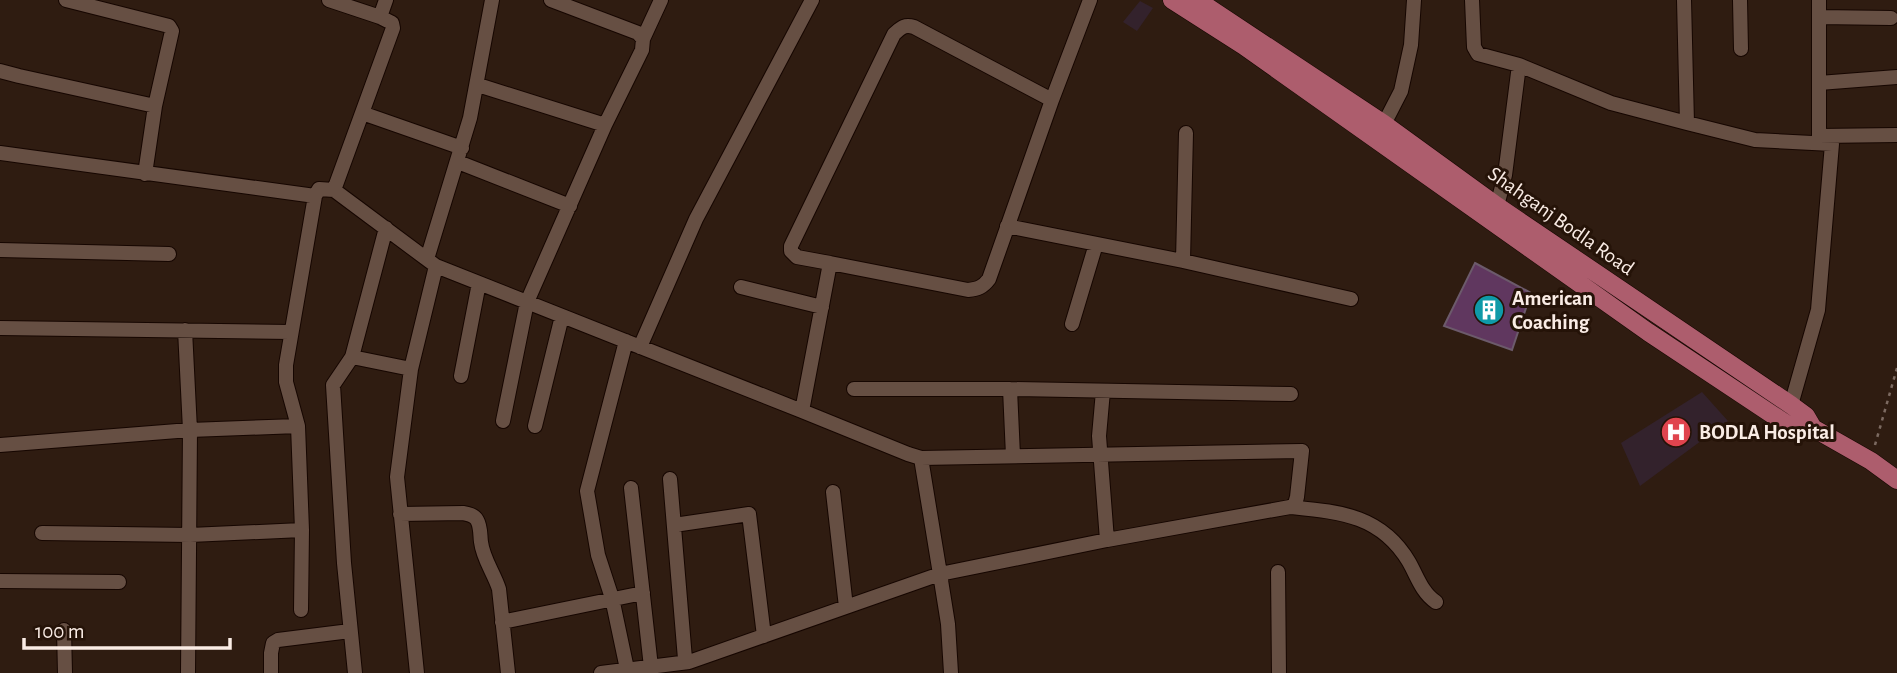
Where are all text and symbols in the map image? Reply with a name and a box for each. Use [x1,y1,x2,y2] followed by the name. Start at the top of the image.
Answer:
[1484,163,1638,279] street label: Shahganj Bodla Road
[1512,288,1593,333] place label: American Coaching
[1472,293,1506,327] building icon: American Coaching
[1659,415,1693,449] hospital icon: BODLA Hospital
[1699,422,1835,443] place label: BODLA Hospital
[24,606,231,650] scale bar
[35,621,85,642] text: 100 m

